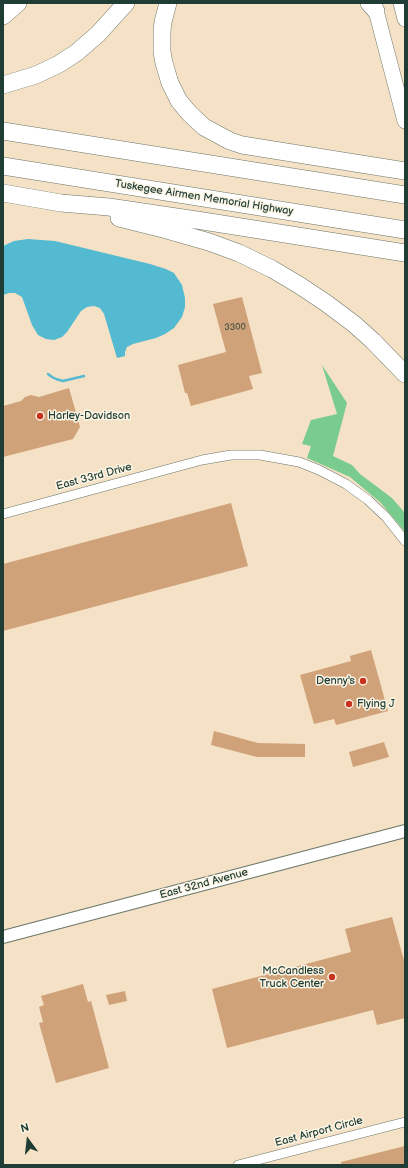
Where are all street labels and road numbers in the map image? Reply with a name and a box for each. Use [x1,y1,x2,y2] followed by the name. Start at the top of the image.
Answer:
[114,177,294,219] street label: Tuskegee Airmen Memorial Highway
[55,461,133,493] street label: East 33rd Drive
[158,866,250,902] street label: East 32nd Avenue
[274,1114,364,1150] street label: East Airport Circle

